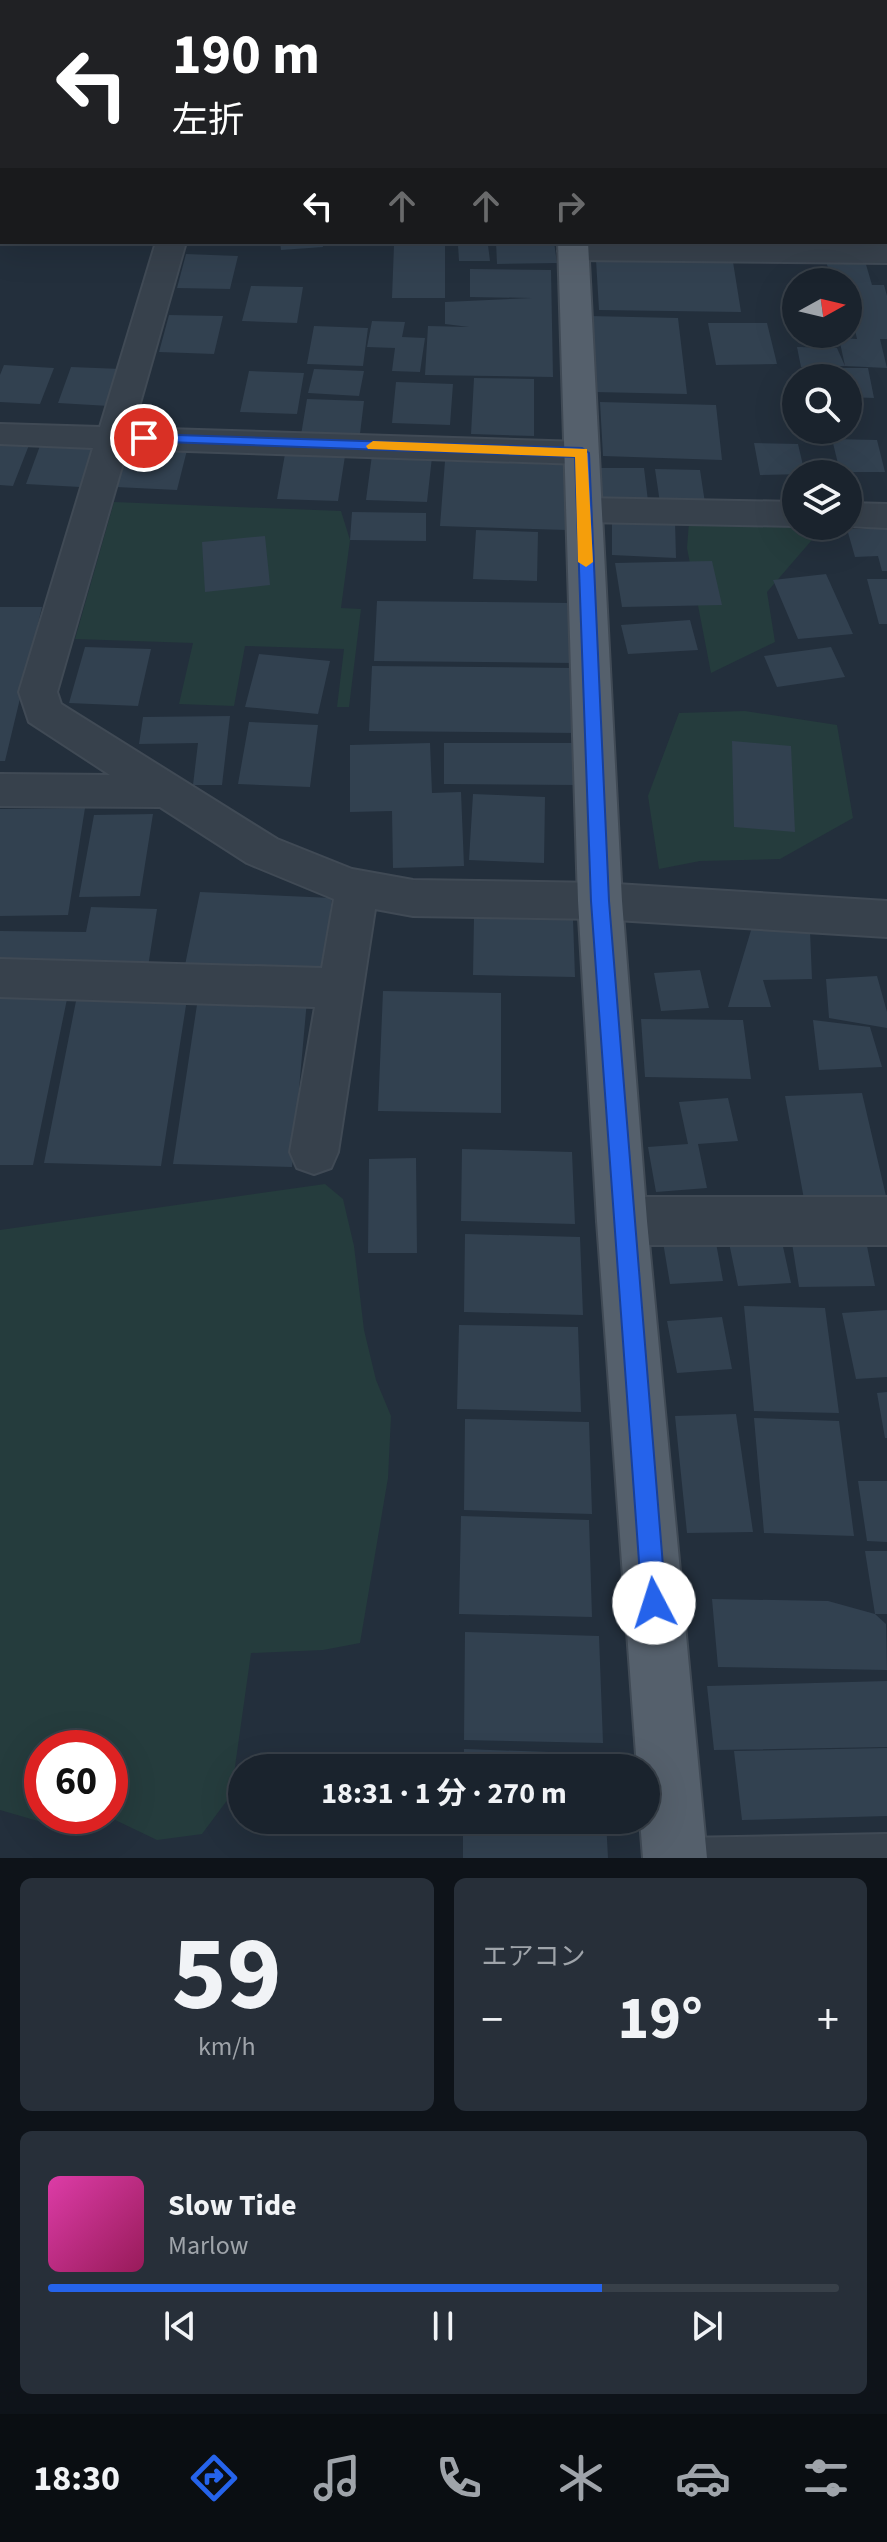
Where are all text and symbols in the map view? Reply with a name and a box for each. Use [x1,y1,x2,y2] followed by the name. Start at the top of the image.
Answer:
[172,16,320,95] text: 190 m
[40,32,144,136] icon: left
[172,95,244,146] text: 左折
[296,184,340,228] icon: left
[380,184,424,228] icon: ahead
[464,184,508,228] icon: ahead
[548,184,592,228] icon: right
[782,268,862,348] north arrow
[782,268,862,540] map controls
[782,364,862,444] button: search
[110,404,178,472] pin
[122,416,166,460] icon: arrive
[782,460,862,540] button: layers
[612,1561,696,1645] position arrow
[24,1730,128,1834] speed limit sign: 60
[321,1772,567,1815] text: 18:31 · 1 分 · 270 m
[172,1902,282,2050] text: 59
[482,1938,586,1975] text: エアコン
[618,1977,703,2062] text: 19°
[482,1989,503,2052] text: −
[817,1989,839,2052] text: +
[198,2028,256,2065] text: km/h
[168,2184,297,2227] text: Slow Tide
[168,2227,248,2264] text: Marlow
[158,2304,202,2348] icon: previous
[421,2304,465,2348] icon: pause
[685,2304,729,2348] icon: next
[186,2450,242,2506] icon: directions
[309,2450,365,2506] icon: music
[431,2450,487,2506] icon: phone
[553,2450,609,2506] icon: climate
[675,2450,731,2506] icon: car
[798,2450,854,2506] icon: filters
[33,2453,120,2504] text: 18:30

